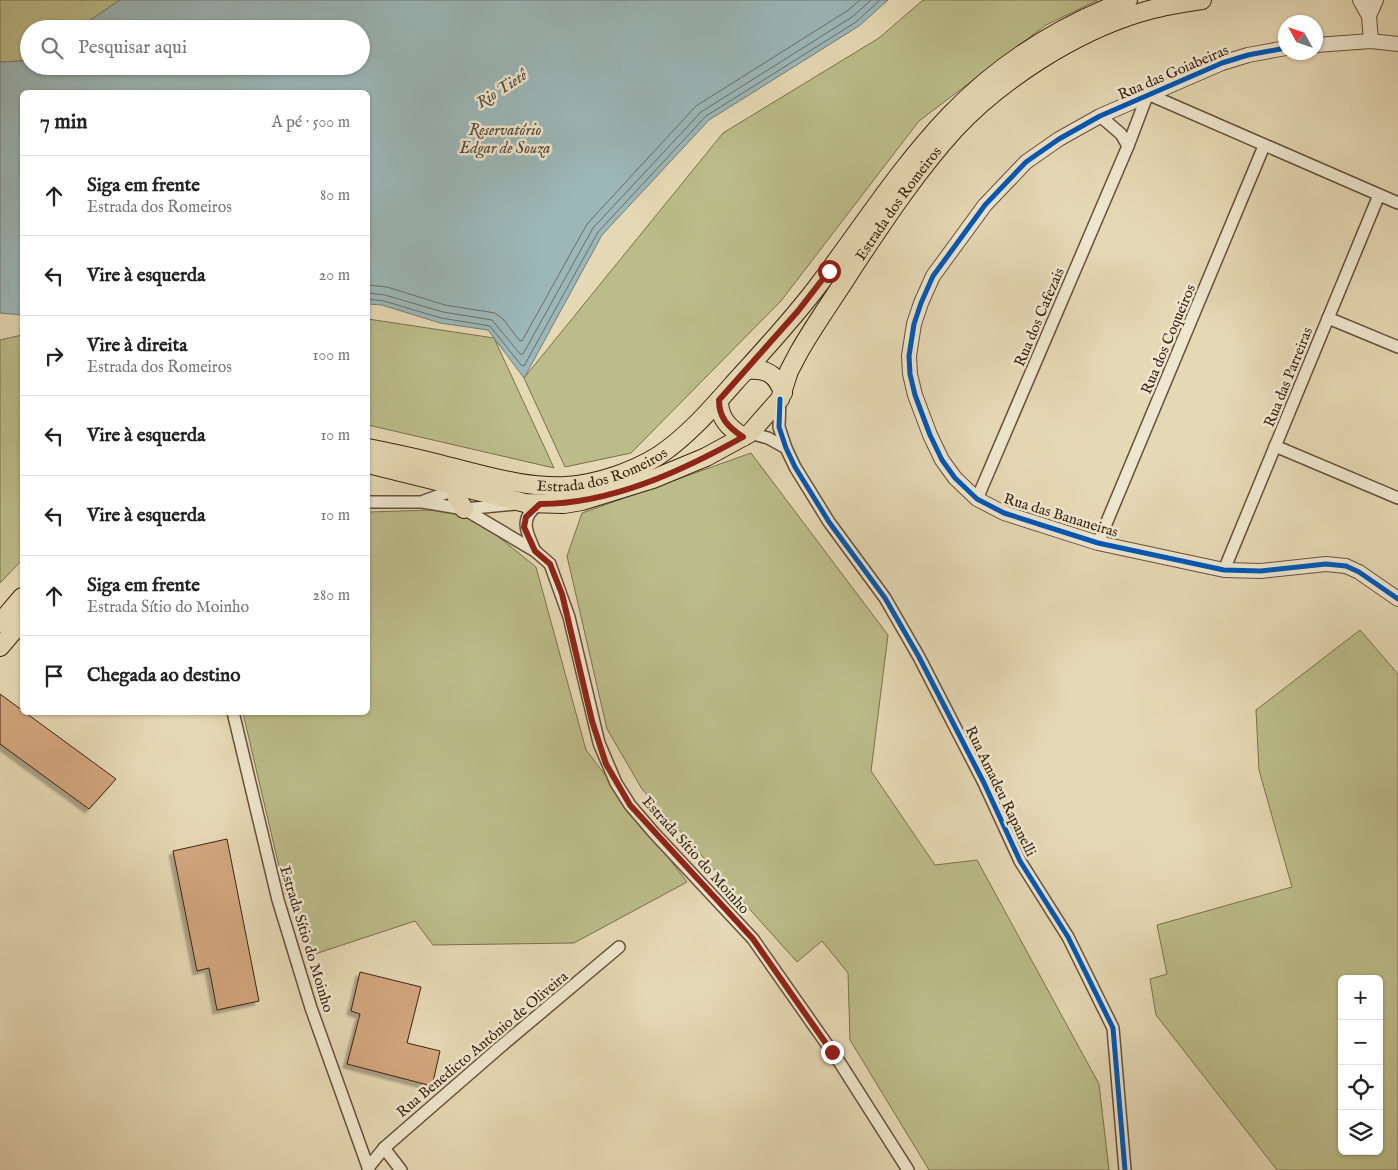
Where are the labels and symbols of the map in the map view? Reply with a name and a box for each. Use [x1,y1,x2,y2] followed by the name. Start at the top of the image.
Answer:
[1278,15,1323,60] north arrow
[1115,41,1231,104] street label: Rua das Goiabeiras
[473,65,533,114] water label: Rio Tietê
[459,121,550,159] water label: Reservatório Edgar de Souza
[851,143,946,264] street label: Estrada dos Romeiros
[818,260,841,283] route start
[1010,265,1069,370] street label: Rua dos Cafezais
[1137,282,1200,397] street label: Rua dos Coqueiros
[1260,324,1317,430] street label: Rua das Parreiras
[536,443,671,496] street label: Estrada dos Romeiros
[1001,489,1121,542] street label: Rua das Bananeiras
[961,723,1040,859] street label: Rua Amadeu Rapanelli
[638,792,754,918] street label: Estrada Sítio do Moinho
[275,864,338,1015] street label: Estrada Sítio do Moinho
[393,967,572,1122] street label: Rua Benedicto Antônio de Oliveira
[821,1041,844,1064] route end

